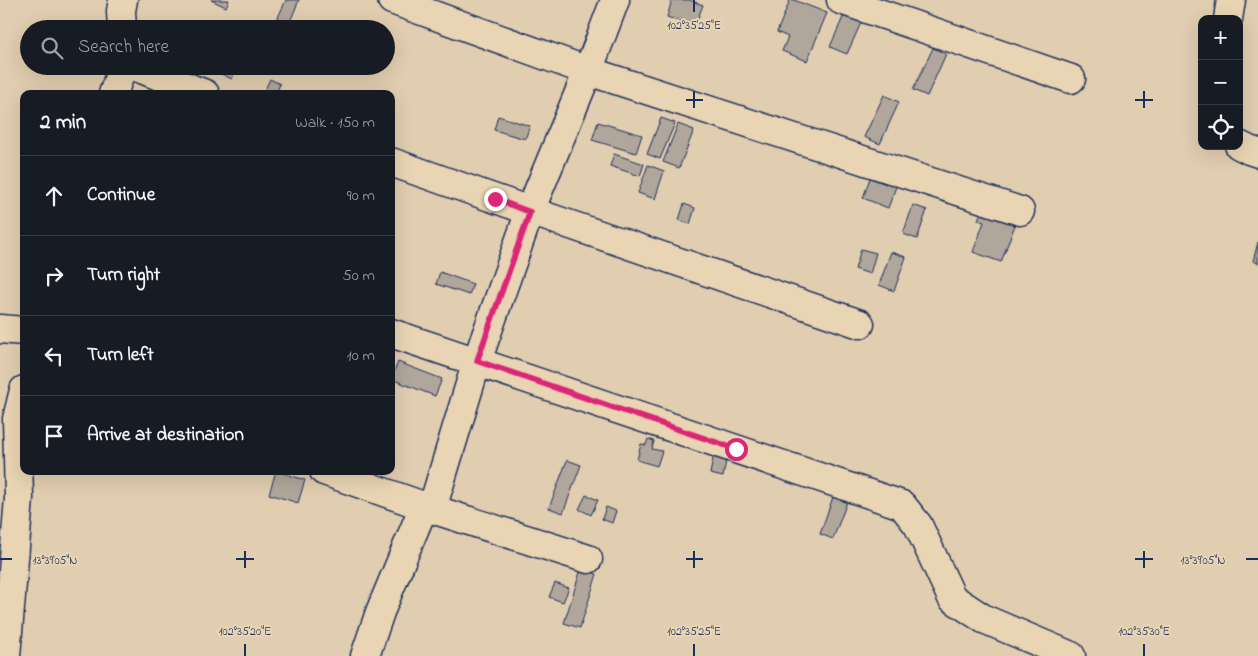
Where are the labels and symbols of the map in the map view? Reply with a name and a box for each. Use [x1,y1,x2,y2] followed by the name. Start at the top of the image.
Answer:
[667,17,721,35] text: 102°35'25"E
[484,188,507,211] route end
[725,438,748,461] route start
[33,552,77,570] text: 13°39'05"N
[1181,552,1225,570] text: 13°39'05"N
[219,623,271,641] text: 102°35'20"E
[667,623,721,641] text: 102°35'25"E
[1118,623,1170,641] text: 102°35'30"E

